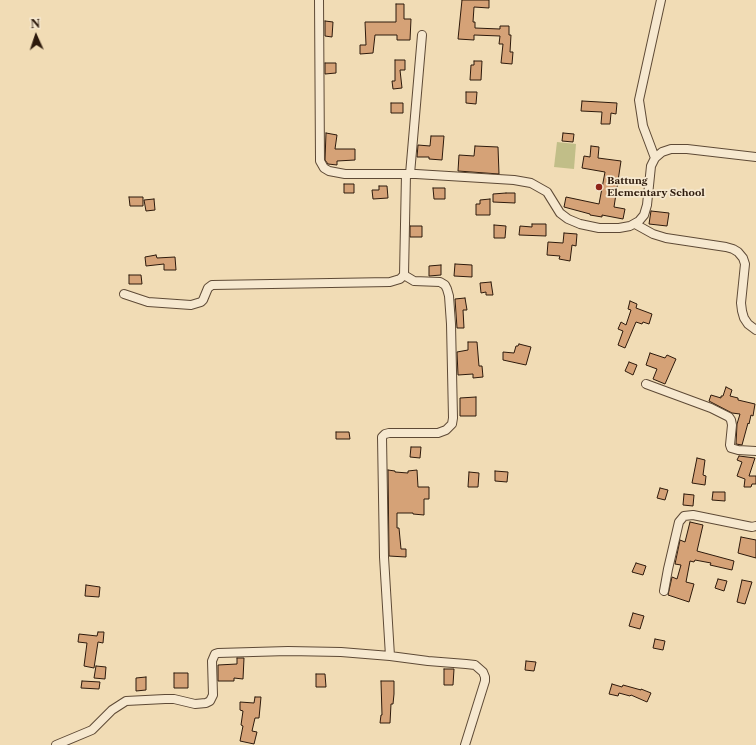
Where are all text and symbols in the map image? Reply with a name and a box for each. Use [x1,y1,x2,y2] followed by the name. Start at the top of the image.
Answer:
[16,16,56,56] north arrow
[30,17,41,31] text: N
[607,175,705,198] place label: Battung Elementary School
[594,182,604,192] marker: Battung Elementary School

